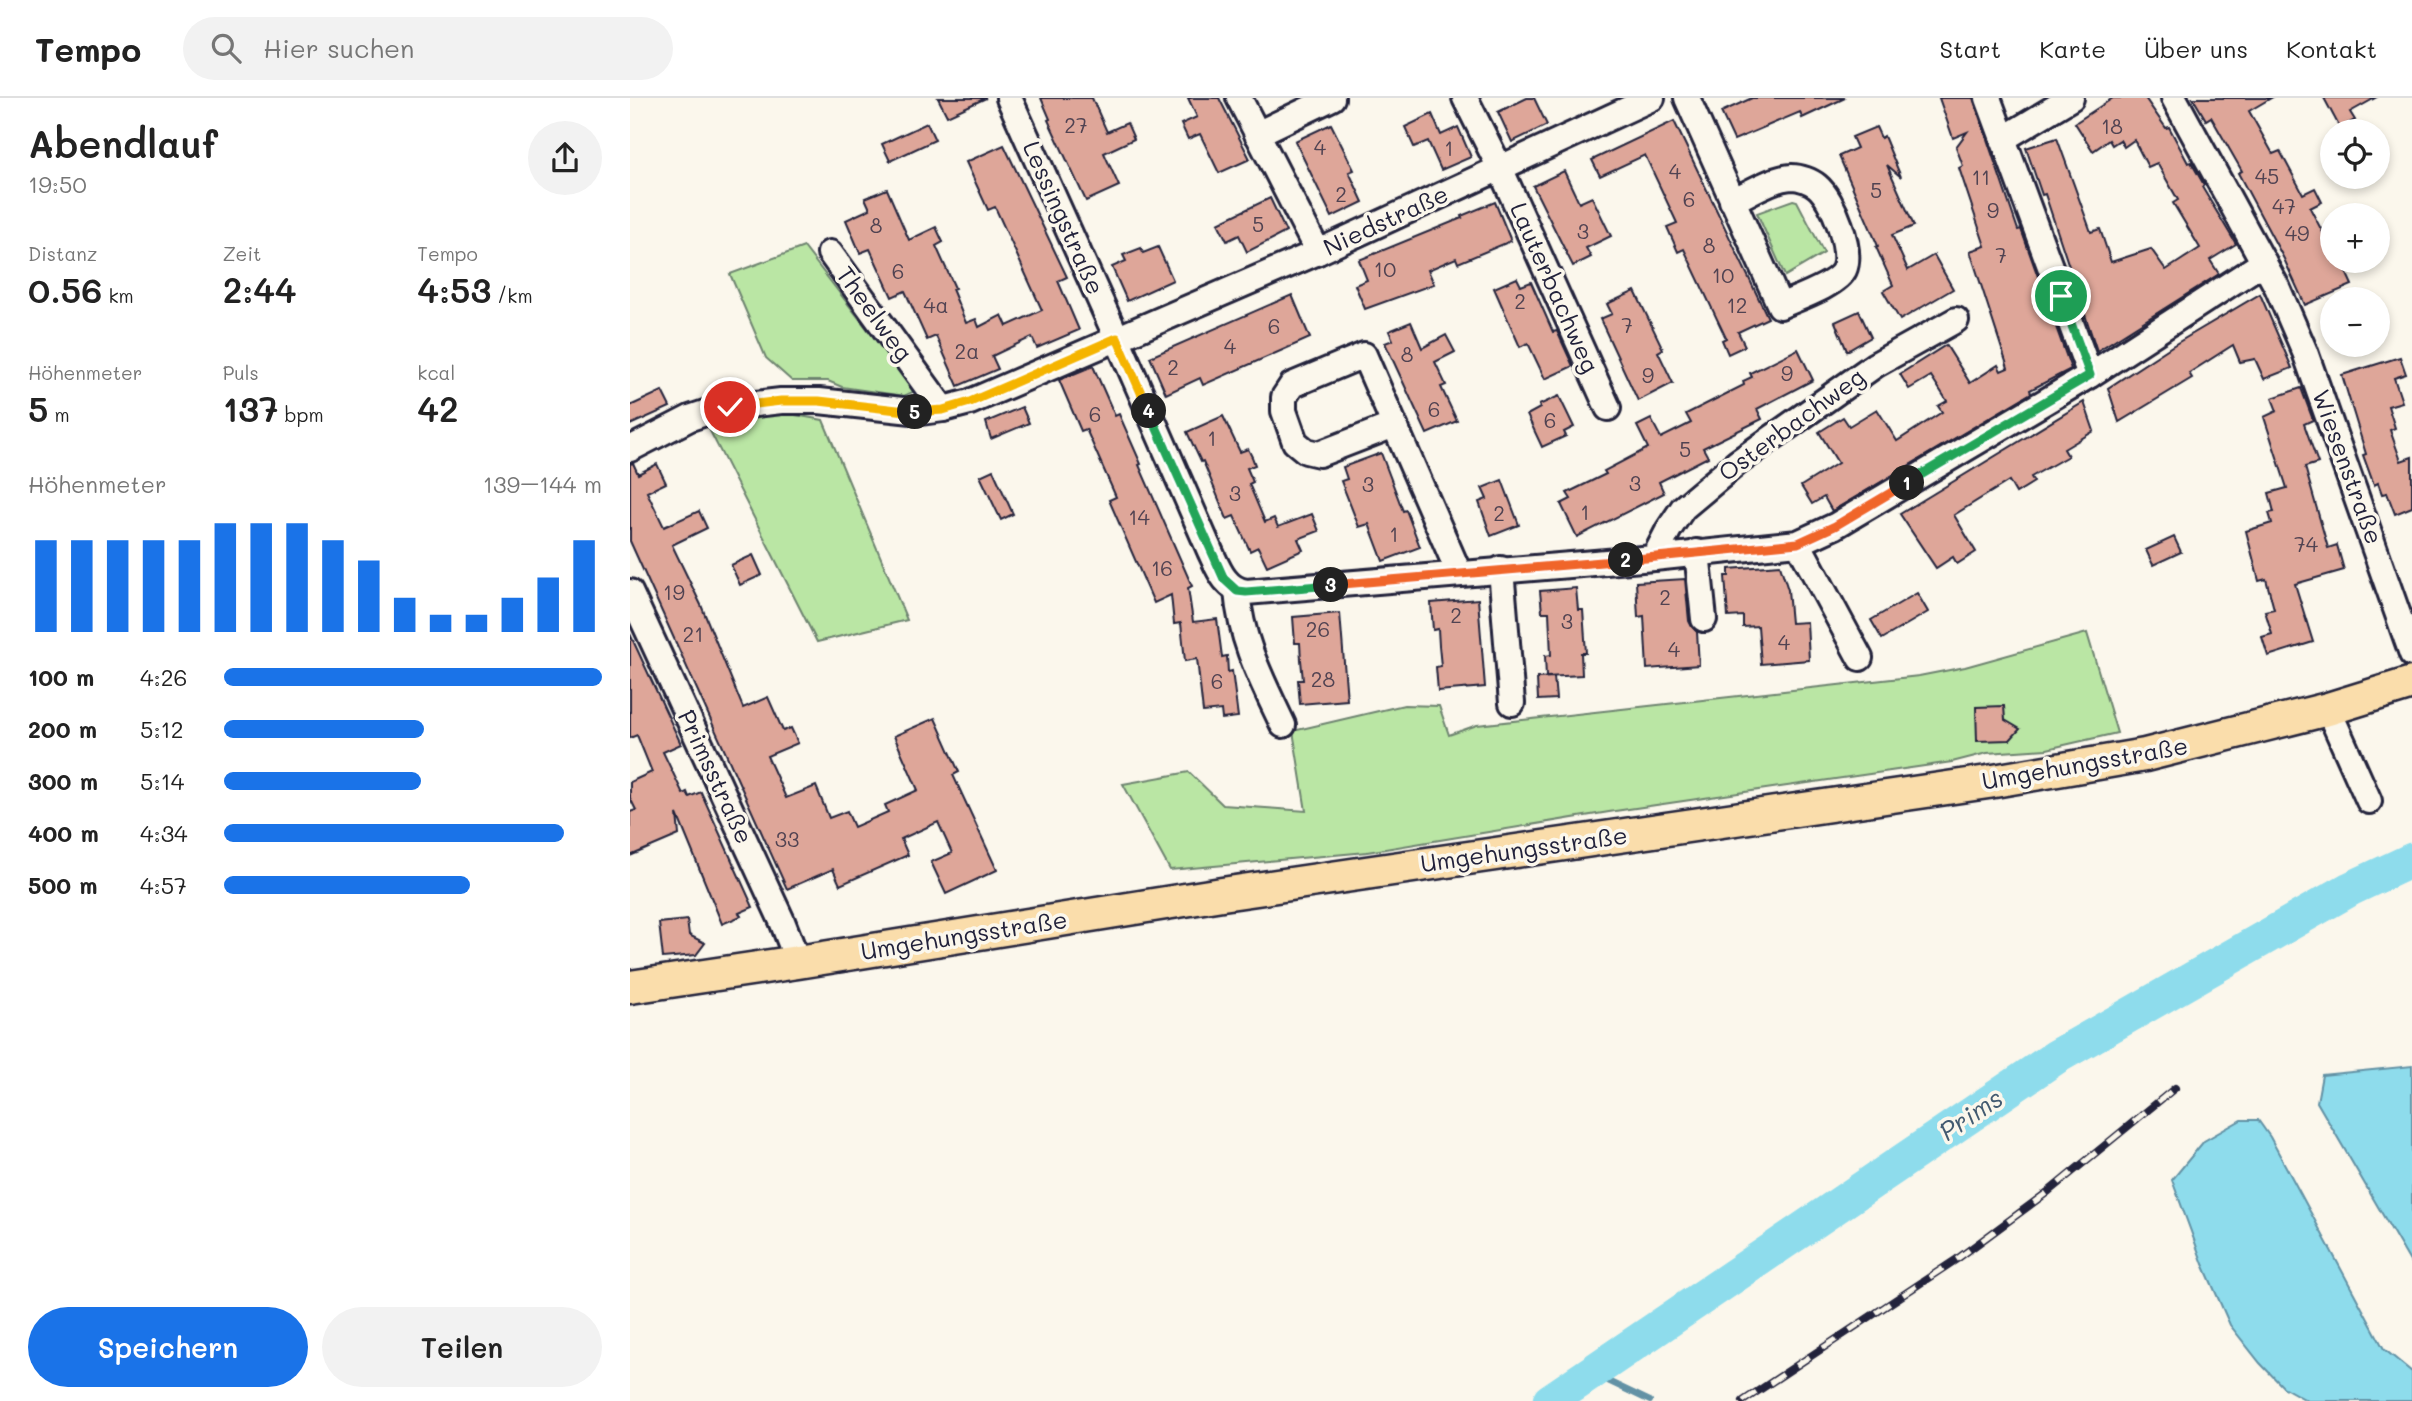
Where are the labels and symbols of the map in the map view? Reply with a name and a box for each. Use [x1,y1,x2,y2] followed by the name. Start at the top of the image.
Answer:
[1064,111,1088,138] house number: 27
[2101,112,2123,139] house number: 18
[1314,133,1327,160] house number: 4
[1444,134,1454,161] house number: 1
[1017,136,1112,299] street label: Lessingstraße
[1669,157,1682,184] house number: 4
[2255,162,2279,189] house number: 45
[1972,163,1990,190] house number: 11
[1870,176,1882,203] house number: 5
[1318,177,1453,262] street label: Niedstraße
[1335,180,1347,207] house number: 2
[1683,185,1695,212] house number: 6
[2272,192,2296,219] house number: 47
[1987,196,1999,223] house number: 9
[1504,197,1607,377] street label: Lauterbachweg
[1252,210,1264,237] house number: 5
[870,211,882,238] house number: 8
[1577,217,1589,244] house number: 3
[2285,219,2309,246] house number: 49
[1703,231,1715,258] house number: 8
[1995,241,2007,268] house number: 7
[1374,255,1396,282] house number: 10
[892,257,904,284] house number: 6
[830,259,920,367] street label: Theelweg
[1712,261,1734,288] house number: 10
[2031,266,2091,326] pin
[1514,287,1526,314] house number: 2
[923,291,949,318] house number: 4a
[1726,291,1748,318] house number: 12
[1621,311,1633,338] house number: 7
[1268,312,1280,339] house number: 6
[1224,332,1237,359] house number: 4
[955,337,979,364] house number: 2a
[1401,340,1413,367] house number: 8
[1167,353,1179,380] house number: 2
[1781,359,1793,386] house number: 9
[1712,360,1870,487] street label: Osterbachweg
[1642,361,1654,388] house number: 9
[700,377,760,437] pin
[2306,385,2391,548] street label: Wiesenstraße
[898,394,932,430] pin: 5
[1132,394,1166,428] pin: 4
[1428,395,1440,422] house number: 6
[1089,400,1101,427] house number: 6
[1544,406,1556,433] house number: 6
[1207,424,1217,451] house number: 1
[1679,435,1691,462] house number: 5
[1890,466,1924,500] pin: 1
[1629,469,1641,496] house number: 3
[1362,470,1374,497] house number: 3
[1229,479,1241,506] house number: 3
[1580,498,1590,525] house number: 1
[1493,499,1505,526] house number: 2
[1128,503,1151,530] house number: 14
[1389,520,1399,547] house number: 1
[2294,530,2319,557] house number: 74
[1608,542,1644,578] pin: 2
[1151,554,1173,581] house number: 16
[1314,568,1348,602] pin: 3
[663,578,685,605] house number: 19
[1659,583,1671,610] house number: 2
[1450,601,1462,628] house number: 2
[1561,607,1573,634] house number: 3
[1306,615,1330,642] house number: 26
[682,620,704,647] house number: 21
[1778,628,1791,655] house number: 4
[1668,635,1681,662] house number: 4
[1311,665,1335,692] house number: 28
[1211,667,1223,694] house number: 6
[672,704,761,848] street label: Primsstraße
[1979,729,2190,796] street label: Umgehungsstraße
[1418,819,1629,878] street label: Umgehungsstraße
[775,825,799,852] house number: 33
[858,903,1069,966] street label: Umgehungsstraße
[1932,1080,2009,1148] water label: Prims

